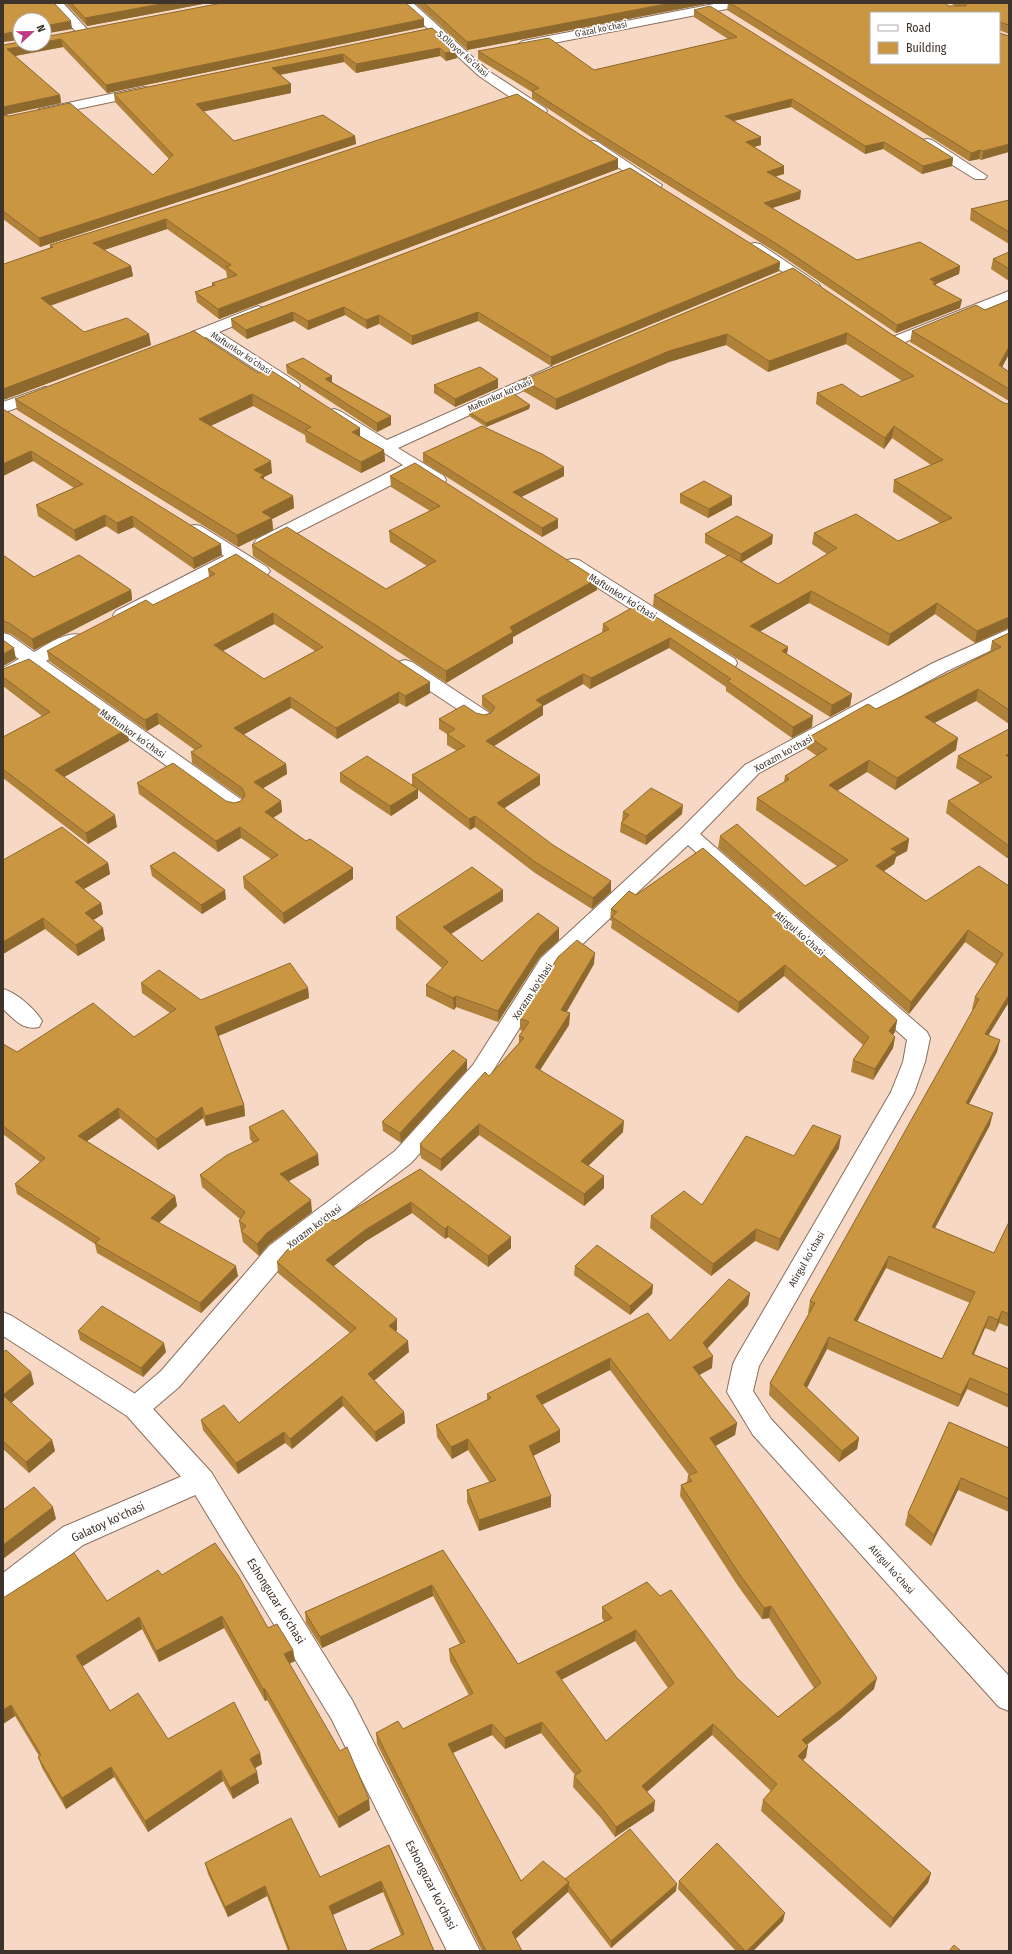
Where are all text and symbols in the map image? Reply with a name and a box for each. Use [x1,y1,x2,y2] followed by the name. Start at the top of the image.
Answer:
[12,12,52,52] north arrow
[870,12,1000,64] legend
[574,19,628,39] street label: G'azal ko'chasi
[906,21,931,35] text: Road
[34,23,48,34] text: N
[435,29,491,79] street label: S.Olloyor koʻchasi
[906,41,947,55] text: Building
[209,330,273,376] street label: Maftunkor koʻchasi
[466,376,534,414] street label: Maftunkor ko'chasi
[586,570,659,622] street label: Maftunkor koʻchasi
[97,706,168,761] street label: Maftunkor koʻchasi
[752,733,815,775] street label: Xorazm ko'chasi
[772,908,827,959] street label: Atirgul koʻchasi
[510,961,556,1022] street label: Xorazm ko'chasi
[285,1202,344,1251] street label: Xorazm ko'chasi
[785,1229,828,1289] street label: Atirgul koʻchasi
[69,1499,147,1545] street label: Galatoy ko'chasi
[866,1542,917,1597] street label: Atirgul koʻchasi
[244,1556,308,1646] street label: Eshonguzar ko'chasi
[402,1838,460,1932] street label: Eshonguzar ko'chasi

